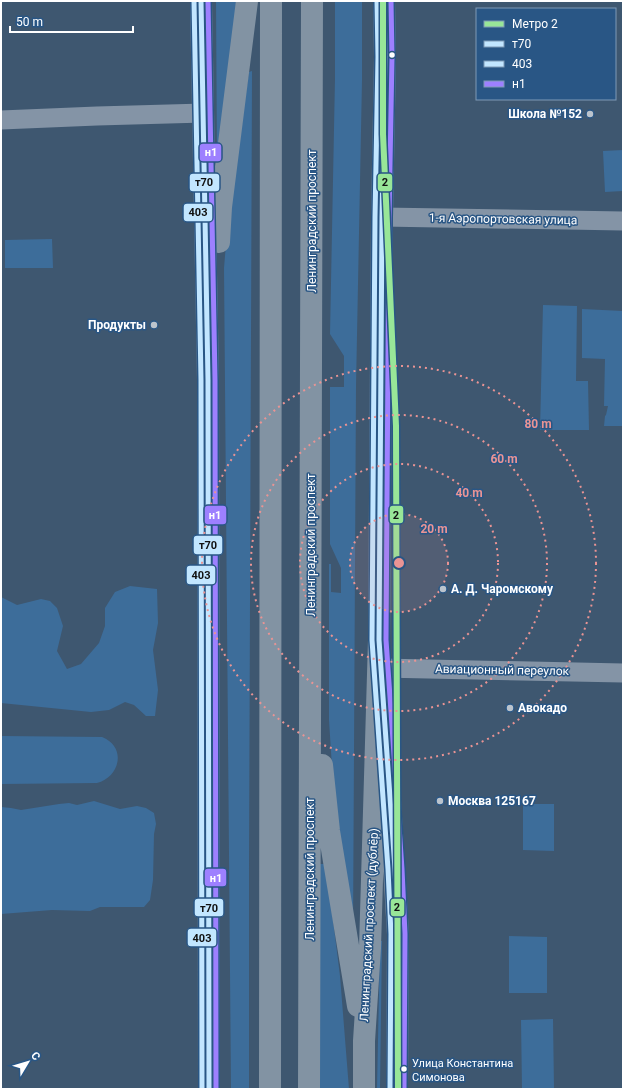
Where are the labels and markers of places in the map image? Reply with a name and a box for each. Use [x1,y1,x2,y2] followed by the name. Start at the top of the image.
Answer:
[387,50,397,60] unlabelled marker
[508,107,582,121] place label: Школа №152
[585,109,595,119] marker: Школа №152
[88,318,146,332] place label: Продукты
[149,320,159,330] marker: Продукты
[392,556,406,570] centre of rings
[451,582,554,596] place label: А. Д. Чаромскому
[438,584,448,594] marker: А. Д. Чаромскому
[518,701,567,715] place label: Авокадо
[505,703,515,713] marker: Авокадо
[448,794,536,808] place label: Москва 125167
[435,796,445,806] marker: Москва 125167
[412,1057,513,1084] place label: Улица Константина Симонова
[399,1064,409,1074] marker: Улица Константина Симонова

